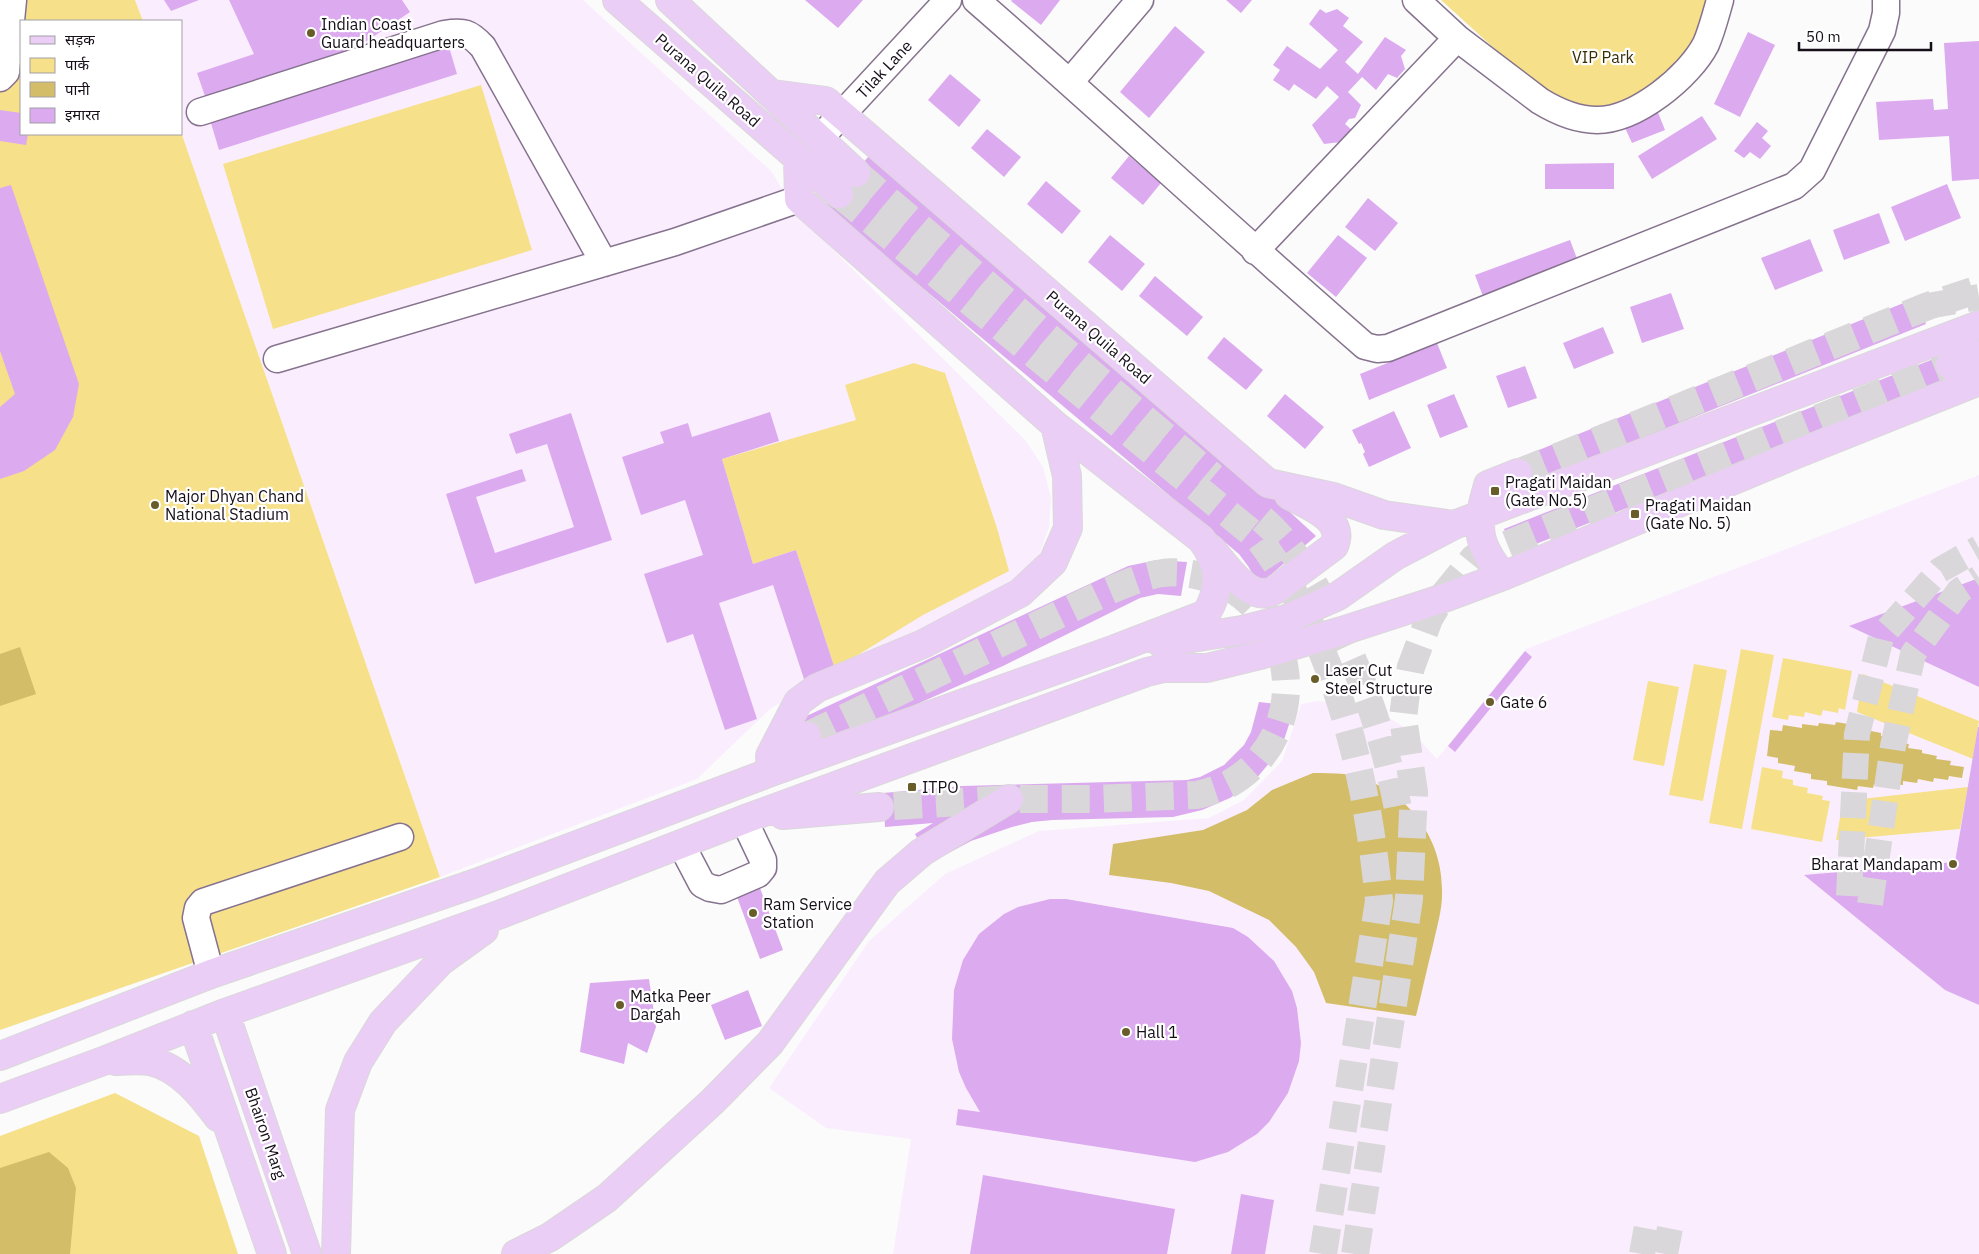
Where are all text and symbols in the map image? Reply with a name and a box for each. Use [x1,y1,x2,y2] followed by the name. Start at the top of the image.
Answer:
[321,14,465,52] place label: Indian Coast Guard headquarters
[20,20,182,135] legend
[1799,20,1932,52] scale bar
[305,27,317,39] marker: Indian Coast Guard headquarters
[1806,27,1841,46] text: 50 m
[651,29,765,131] street label: Purana Quila Road
[65,30,95,49] text: सड़क
[852,35,916,102] street label: Tilak Lane
[1572,47,1635,67] park label: VIP Park
[65,55,89,74] text: पार्क
[65,80,91,99] text: पानी
[65,105,100,124] text: इमारत
[1042,286,1156,388] street label: Purana Quila Road
[1505,472,1612,510] place label: Pragati Maidan (Gate No.5)
[1489,485,1501,497] marker: Pragati Maidan (Gate No.5)
[165,486,304,524] place label: Major Dhyan Chand National Stadium
[1645,495,1752,533] place label: Pragati Maidan (Gate No. 5)
[149,499,161,511] marker: Major Dhyan Chand National Stadium
[1629,508,1641,520] marker: Pragati Maidan (Gate No. 5)
[1325,660,1433,698] place label: Laser Cut Steel Structure
[1309,673,1321,685] marker: Laser Cut Steel Structure
[1500,692,1547,712] place label: Gate 6
[1484,696,1496,708] marker: Gate 6
[922,777,958,797] place label: ITPO
[906,781,918,793] marker: ITPO
[1811,854,1943,874] place label: Bharat Mandapam
[1947,858,1959,870] marker: Bharat Mandapam
[763,894,852,932] place label: Ram Service Station
[747,907,759,919] marker: Ram Service Station
[630,986,711,1024] place label: Matka Peer Dargah
[614,999,626,1011] marker: Matka Peer Dargah
[1136,1022,1178,1042] place label: Hall 1
[1120,1026,1132,1038] marker: Hall 1
[241,1085,291,1182] street label: Bhairon Marg

